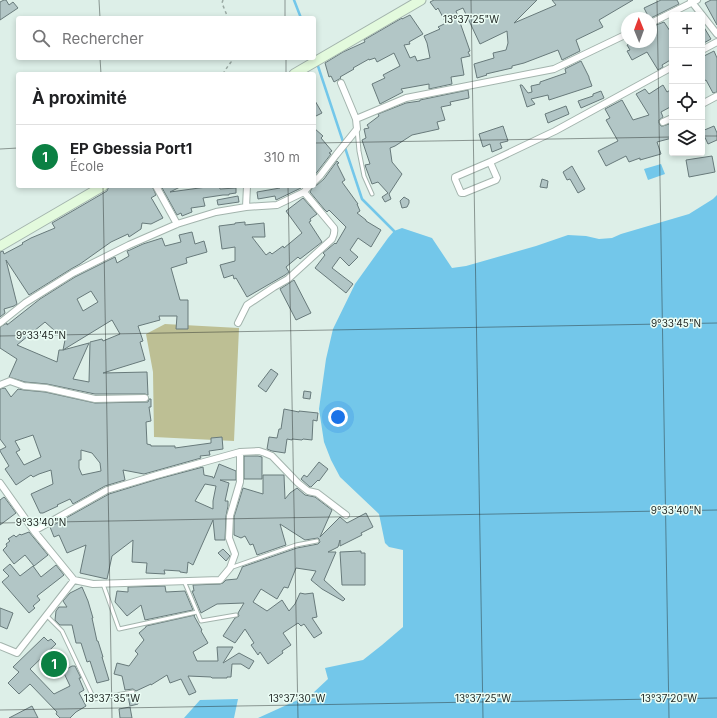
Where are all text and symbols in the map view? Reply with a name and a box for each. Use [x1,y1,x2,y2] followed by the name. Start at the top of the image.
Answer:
[621,12,657,48] north arrow
[669,12,705,156] map controls
[669,12,705,48] button: +
[443,13,499,25] text: 13°37'25"W
[16,16,316,60] search box
[30,27,52,49] icon: search
[62,29,144,48] text: Rechercher
[669,48,705,84] button: −
[669,84,705,120] button: locate
[32,88,127,108] text: À proximité
[669,120,705,156] button: layers
[70,139,192,158] text: EP Gbessia Port1
[42,149,48,165] text: 1
[263,149,300,165] text: 310 m
[70,158,104,174] text: École
[651,317,701,329] text: 9°33'45"N
[16,329,66,341] text: 9°33'45"N
[328,407,348,427] your location
[651,504,701,516] text: 9°33'40"N
[16,516,66,528] text: 9°33'40"N
[41,649,67,679] pin: 1
[84,692,140,704] text: 13°37'35"W
[269,692,325,704] text: 13°37'30"W
[455,692,511,704] text: 13°37'25"W
[641,692,697,704] text: 13°37'20"W

